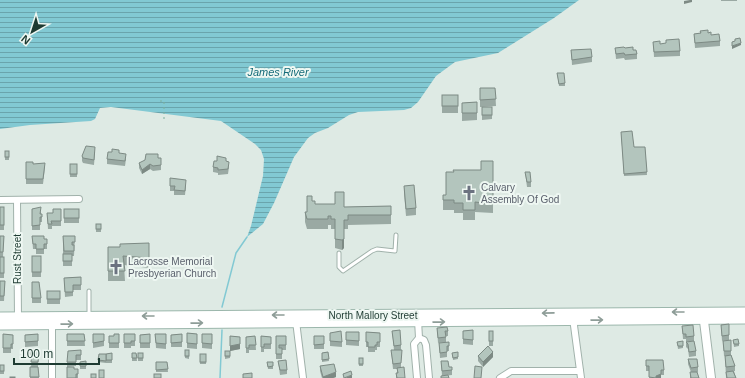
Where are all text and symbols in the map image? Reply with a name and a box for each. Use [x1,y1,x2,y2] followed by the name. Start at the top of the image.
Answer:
[12,12,52,52] north arrow
[19,33,33,47] text: N
[246,66,310,78] water label: James River
[481,182,559,205] place label: Calvary Assembly Of God
[460,184,478,202] church icon: Calvary Assembly Of God
[12,234,23,284] street label: Rust Street
[128,256,216,279] place label: Lacrosse Memorial Presbyerian Church
[107,258,125,276] church icon: Lacrosse Memorial Presbyerian Church
[672,308,685,316] one-way arrow
[542,309,555,317] one-way arrow
[329,310,418,321] street label: North Mallory Street
[272,311,285,319] one-way arrow
[142,312,155,320] one-way arrow
[590,316,603,324] one-way arrow
[432,318,445,326] one-way arrow
[60,320,73,328] one-way arrow
[190,320,203,327] one-way arrow
[14,340,99,366] scale bar
[20,347,53,361] text: 100 m

